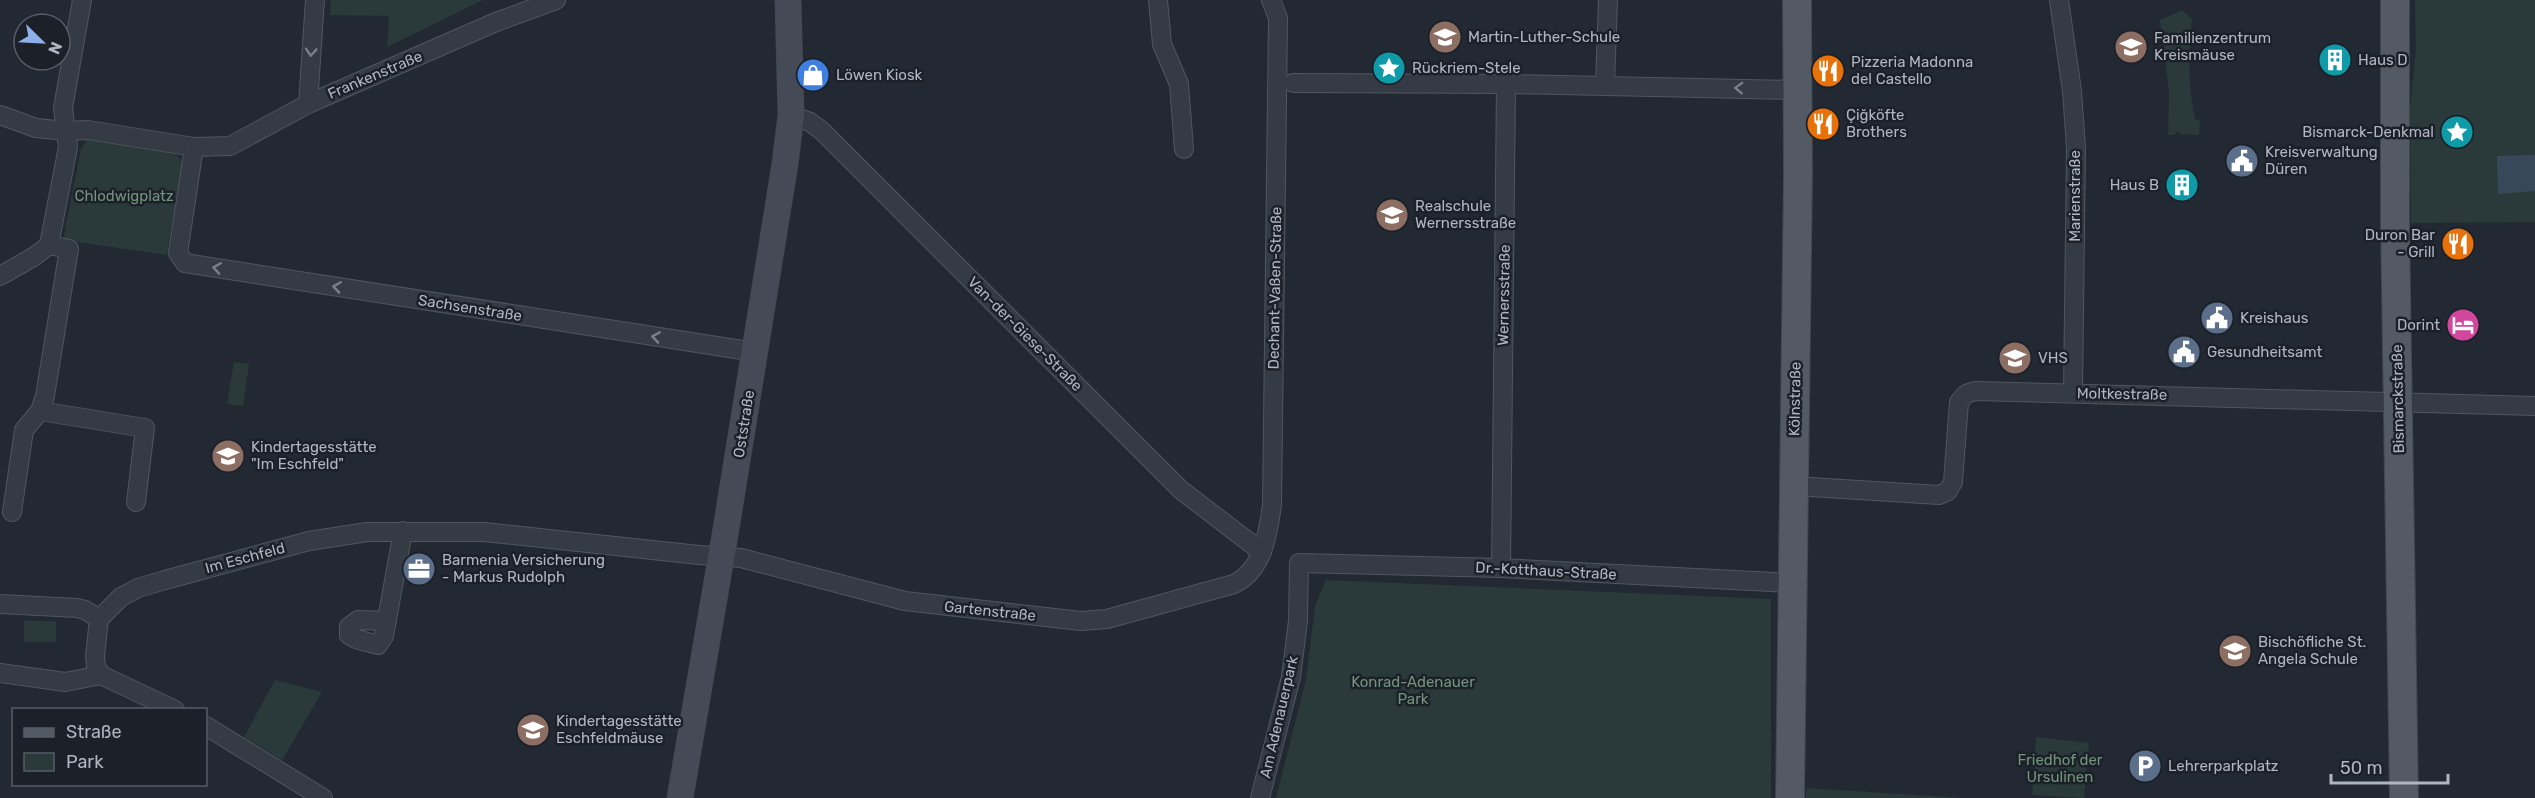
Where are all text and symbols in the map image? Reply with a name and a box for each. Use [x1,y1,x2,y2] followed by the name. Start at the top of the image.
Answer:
[12,12,72,72] north arrow
[1427,19,1463,55] school or university icon: Martin-Luther-Schule
[1468,28,1620,46] place label: Martin-Luther-Schule
[2113,29,2149,65] school or university icon: Familienzentrum Kreismäuse
[2154,29,2271,64] place label: Familienzentrum Kreismäuse
[44,39,66,57] text: N
[2317,42,2353,78] building icon: Haus D
[325,47,425,103] street label: Frankenstraße
[305,48,318,57] one-way arrow
[1371,50,1407,86] place icon: Rückriem-Stele
[2358,51,2408,69] place label: Haus D
[1810,53,1846,89] restaurant icon: Pizzeria Madonna del Castello
[1851,53,1973,88] place label: Pizzeria Madonna del Castello
[795,57,831,93] shop icon: Löwen Kiosk
[1412,59,1521,77] place label: Rückriem-Stele
[836,66,923,84] place label: Löwen Kiosk
[1735,82,1744,95] one-way arrow
[1805,106,1841,142] restaurant icon: Çiğköfte Brothers
[1846,106,1907,141] place label: Çiğköfte Brothers
[2439,114,2475,150] place icon: Bismarck-Denkmal
[2302,123,2434,141] place label: Bismarck-Denkmal
[2224,143,2260,179] public building icon: Kreisverwaltung Düren
[2265,143,2378,178] place label: Kreisverwaltung Düren
[2066,150,2084,242] street label: Marienstraße
[2164,167,2200,203] building icon: Haus B
[2110,176,2159,194] place label: Haus B
[74,187,174,205] park label: Chlodwigplatz
[1374,197,1410,233] school or university icon: Realschule Wernersstraße
[1415,197,1516,232] place label: Realschule Wernersstraße
[1265,207,1285,369] street label: Dechant-Vaßen-Straße
[2365,226,2435,261] place label: Duron Bar - Grill
[2440,226,2476,262] restaurant icon: Duron Bar - Grill
[1494,244,1514,346] street label: Wernersstraße
[213,262,223,275] one-way arrow
[964,273,1086,395] street label: Van-der-Giese-Straße
[332,281,342,293] one-way arrow
[417,291,523,325] street label: Sachsenstraße
[2199,300,2235,336] public building icon: Kreishaus
[2445,307,2481,343] hotel icon: Dorint
[2240,309,2309,327] place label: Kreishaus
[2397,316,2440,334] place label: Dorint
[651,331,661,343] one-way arrow
[2166,334,2202,370] public building icon: Gesundheitsamt
[1997,340,2033,376] school or university icon: VHS
[2207,343,2322,361] place label: Gesundheitsamt
[2388,344,2408,454] street label: Bismarckstraße
[2038,349,2068,367] place label: VHS
[1785,362,1805,436] street label: Kölnstraße
[2077,384,2167,404] street label: Moltkestraße
[730,389,758,459] street label: Oststraße
[210,438,246,474] school or university icon: Kindertagesstätte "Im Eschfeld"
[251,438,377,473] place label: Kindertagesstätte "Im Eschfeld"
[203,539,287,577] street label: Im Eschfeld
[401,551,437,587] office icon: Barmenia Versicherung - Markus Rudolph
[442,551,605,586] place label: Barmenia Versicherung - Markus Rudolph
[1475,558,1617,584] street label: Dr.-Kotthaus-Straße
[943,597,1037,625] street label: Gartenstraße
[2217,633,2253,669] school or university icon: Bischöfliche St. Angela Schule
[2258,633,2366,668] place label: Bischöfliche St. Angela Schule
[1256,654,1302,780] street label: Am Adenauerpark
[1351,673,1475,708] park label: Konrad-Adenauer Park
[12,708,207,786] legend
[515,712,551,748] school or university icon: Kindertagesstätte Eschfeldmäuse
[556,712,682,747] place label: Kindertagesstätte Eschfeldmäuse
[66,721,122,743] text: Straße
[2331,747,2448,785] scale bar
[2127,748,2163,784] parking icon: Lehrerparkplatz
[66,751,104,773] text: Park
[2018,751,2103,786] park label: Friedhof der Ursulinen
[2168,757,2279,775] place label: Lehrerparkplatz
[2340,757,2383,779] text: 50 m

